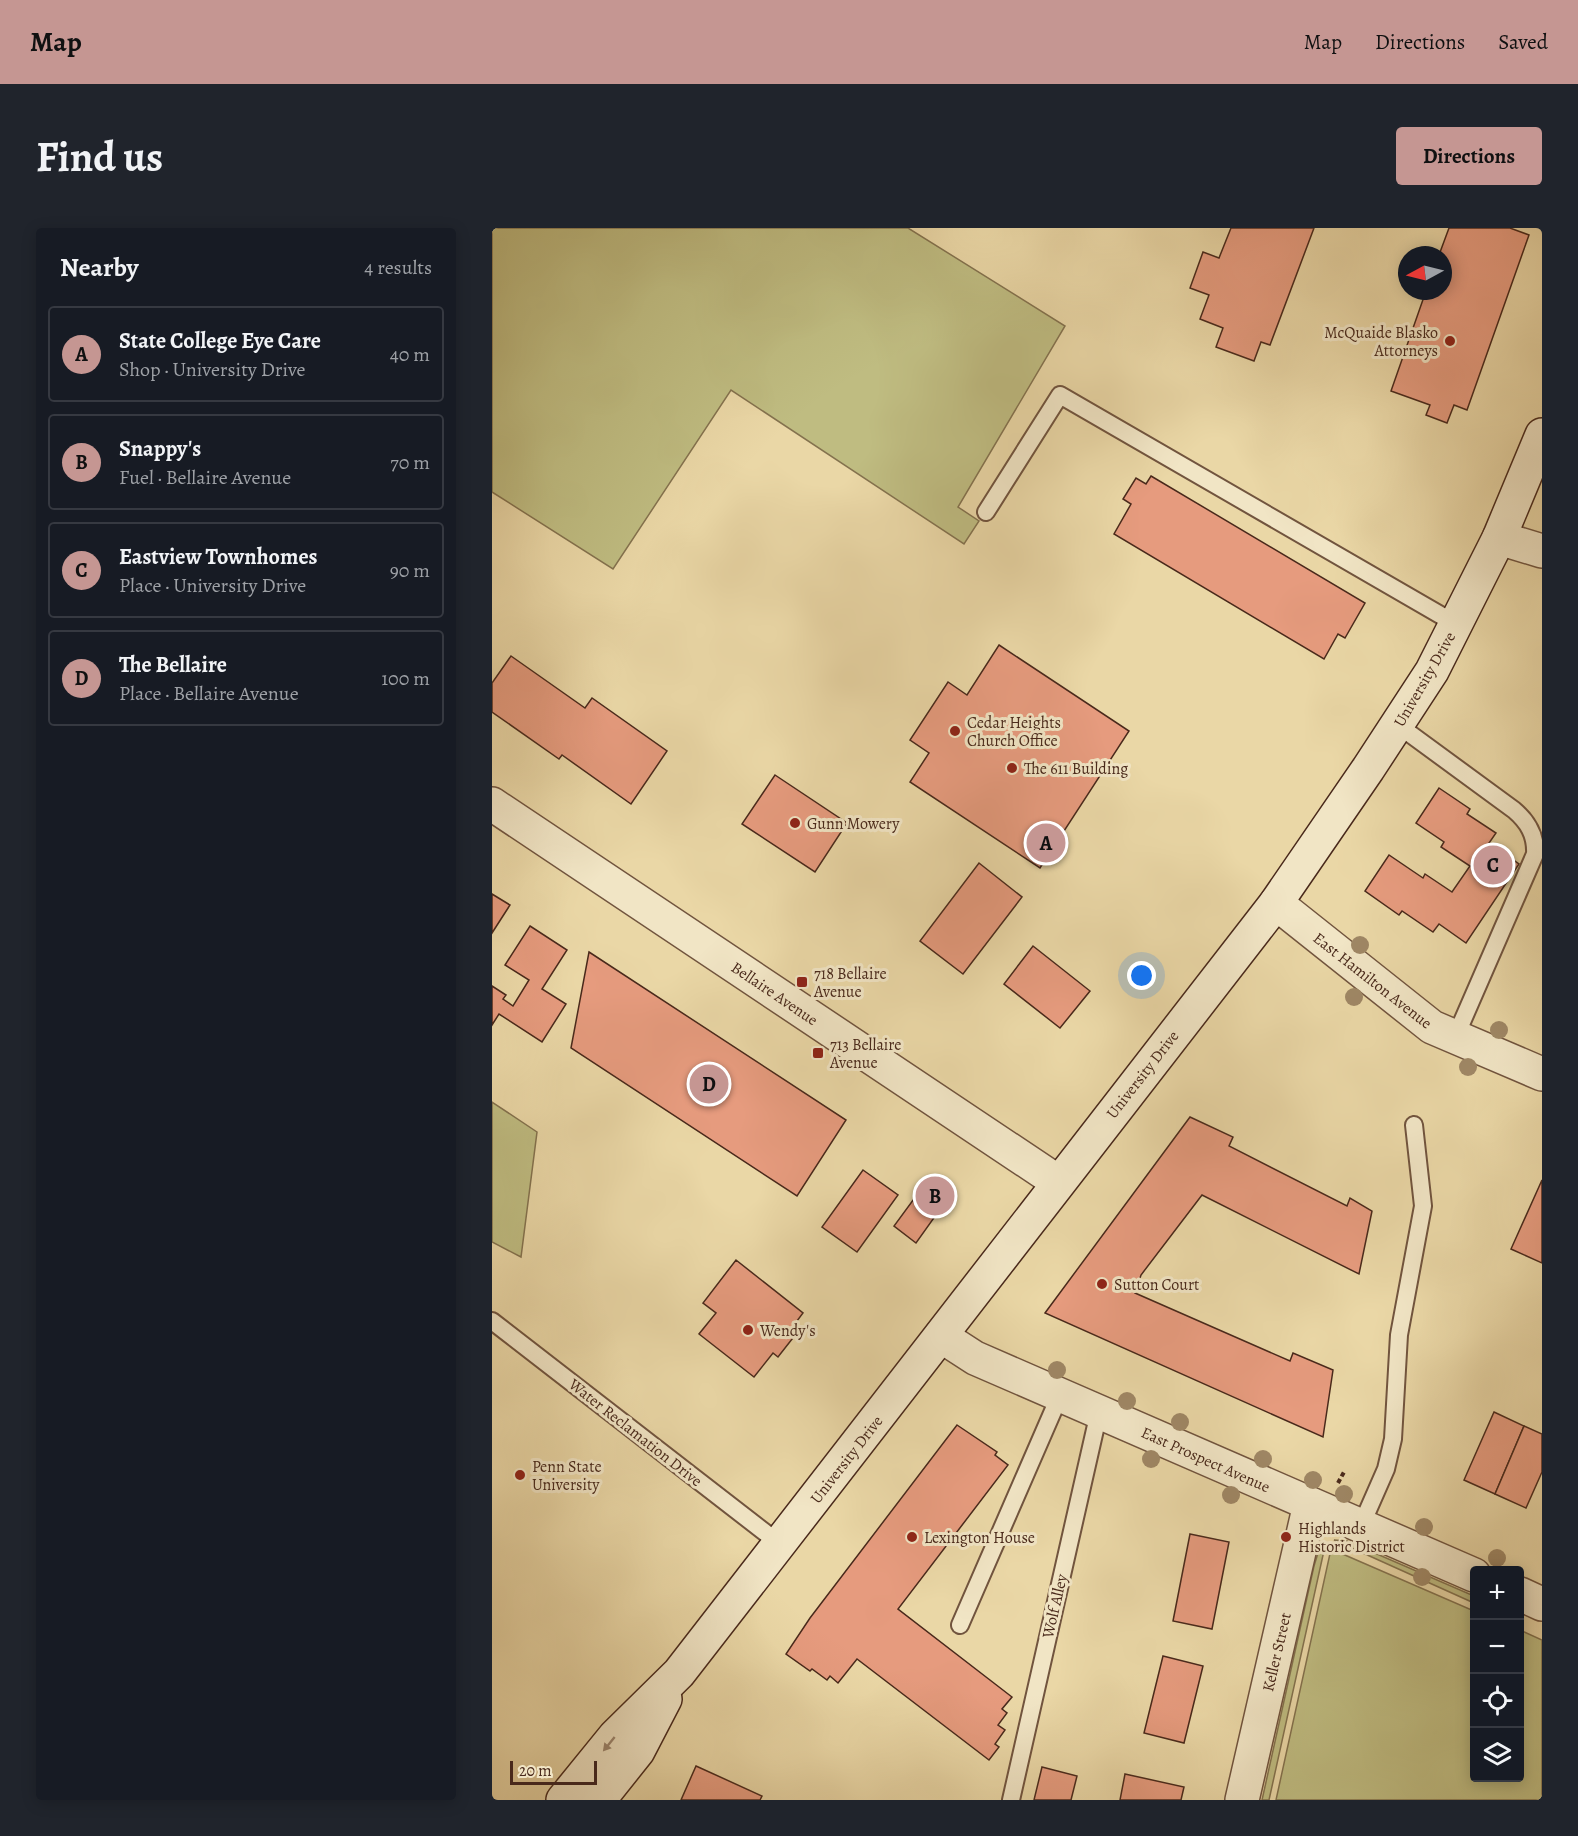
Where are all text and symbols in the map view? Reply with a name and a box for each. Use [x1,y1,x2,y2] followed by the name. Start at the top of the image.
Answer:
[30,23,82,61] text: Map
[1304,28,1342,56] text: Map
[1375,28,1465,56] text: Directions
[1498,28,1548,56] text: Saved
[1396,127,1542,185] button: Directions
[36,128,163,185] text: Find us
[1398,246,1452,300] north arrow
[60,250,139,285] text: Nearby
[364,254,432,281] text: 4 results
[1324,322,1438,362] place label: McQuaide Blasko Attorneys
[119,326,321,356] text: State College Eye Care
[1443,334,1457,348] marker: McQuaide Blasko Attorneys
[75,341,88,368] text: A
[390,341,430,368] text: 40 m
[119,356,306,383] text: Shop · University Drive
[119,434,201,464] text: Snappy's
[75,449,88,476] text: B
[390,449,430,476] text: 70 m
[119,464,291,491] text: Fuel · Bellaire Avenue
[119,542,318,572] text: Eastview Townhomes
[75,557,88,584] text: C
[390,557,430,584] text: 90 m
[119,572,306,599] text: Place · University Drive
[1389,628,1461,731] street label: University Drive
[119,650,227,680] text: The Bellaire
[75,665,88,692] text: D
[381,665,430,692] text: 100 m
[119,680,299,707] text: Place · Bellaire Avenue
[967,712,1061,752] place label: Cedar Heights Church Office
[948,724,962,738] marker: Cedar Heights Church Office
[1024,758,1128,780] place label: The 611 Building
[1005,761,1019,775] marker: The 611 Building
[807,813,900,835] place label: Gunn Mowery
[788,816,802,830] marker: Gunn Mowery
[1026,820,1066,866] pin: A
[1474,842,1512,888] pin: C
[1308,927,1436,1034] street label: East Hamilton Avenue
[727,957,822,1031] street label: Bellaire Avenue
[1127,961,1156,990] your location
[813,963,887,1003] place label: 718 Bellaire Avenue
[795,975,809,989] marker: 718 Bellaire Avenue
[1101,1026,1184,1123] street label: University Drive
[829,1034,902,1074] place label: 713 Bellaire Avenue
[811,1046,825,1060] marker: 713 Bellaire Avenue
[690,1062,728,1106] pin: D
[916,1174,954,1218] pin: B
[1114,1274,1199,1296] place label: Sutton Court
[1095,1277,1109,1291] marker: Sutton Court
[759,1320,816,1342] place label: Wendy's
[741,1323,755,1337] marker: Wendy's
[563,1373,707,1492] street label: Water Reclamation Drive
[805,1411,888,1508] street label: University Drive
[1138,1422,1274,1498] street label: East Prospect Avenue
[532,1456,602,1496] place label: Penn State University
[513,1468,527,1482] marker: Penn State University
[1298,1518,1405,1558] place label: Highlands Historic District
[924,1527,1035,1549] place label: Lexington House
[905,1530,919,1544] marker: Lexington House
[1279,1530,1293,1544] marker: Highlands Historic District
[1470,1566,1524,1782] map controls
[1470,1566,1524,1620] button: +
[1037,1571,1073,1641] street label: Wolf Alley
[1257,1611,1297,1694] street label: Keller Street
[1470,1620,1524,1674] button: −
[1470,1674,1524,1728] button: locate
[1470,1728,1524,1782] button: layers
[602,1736,615,1752] one-way arrow
[510,1758,597,1786] scale bar
[519,1760,552,1782] text: 20 m

